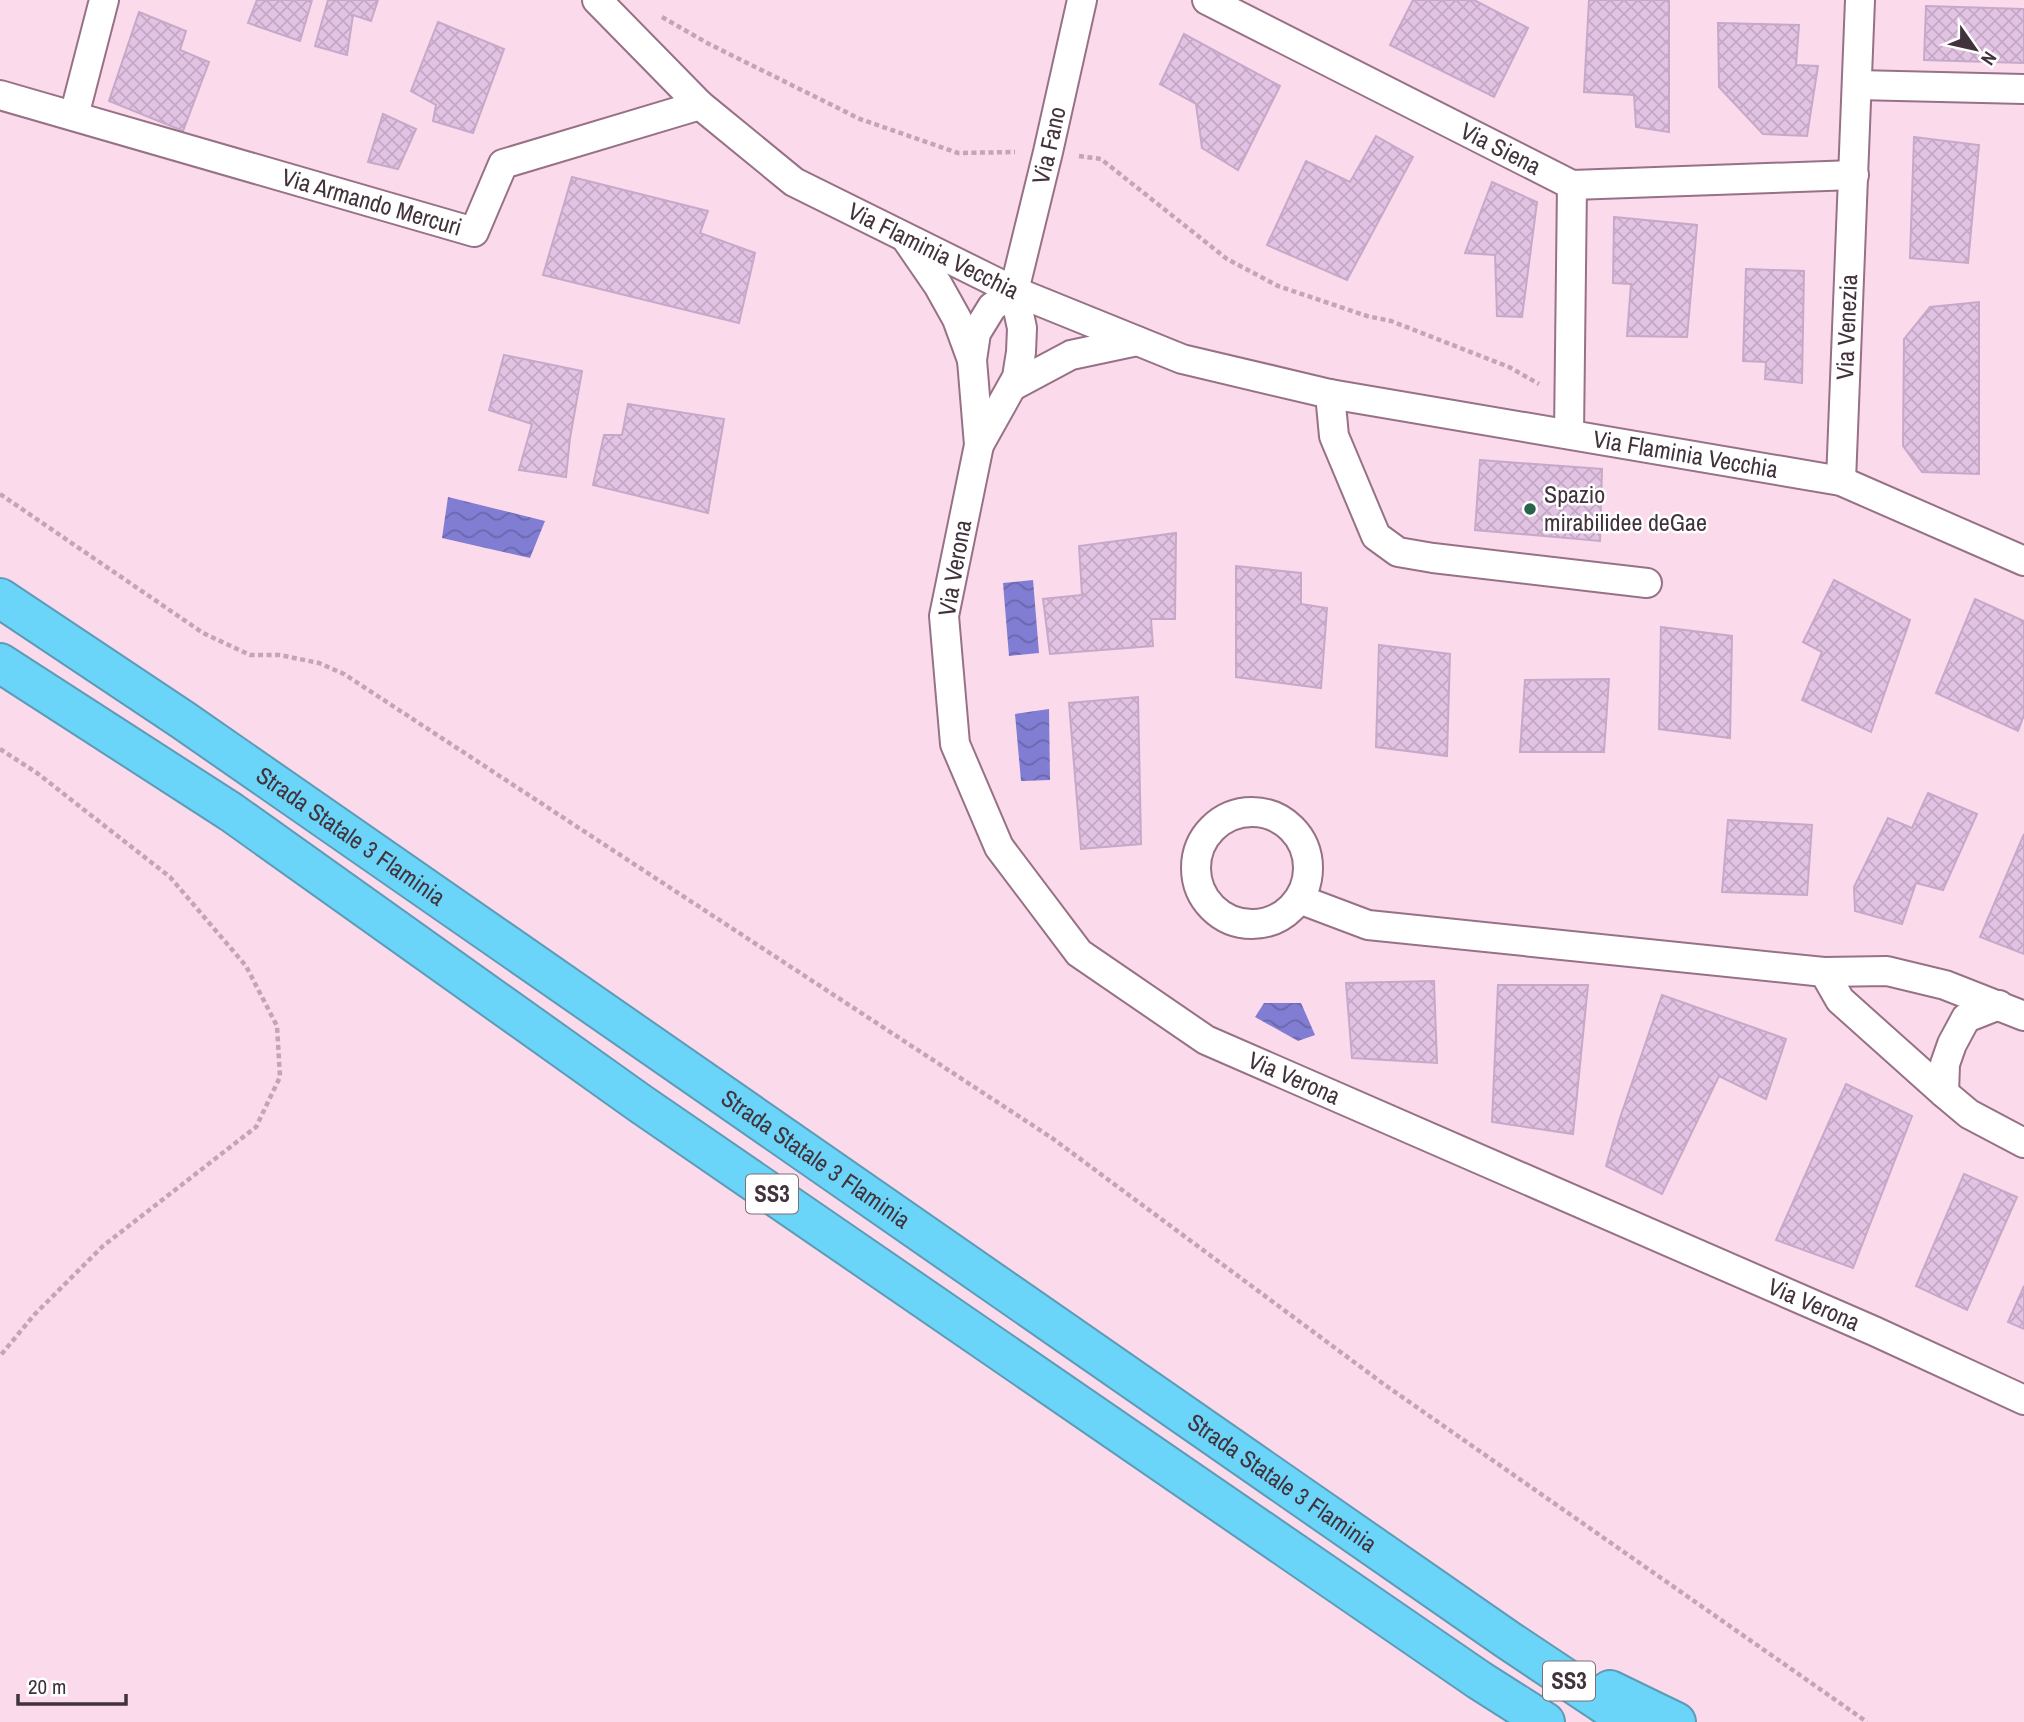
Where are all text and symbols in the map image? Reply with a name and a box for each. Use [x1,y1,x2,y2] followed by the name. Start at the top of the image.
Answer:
[1940,14,2010,84] north arrow
[1975,47,2003,70] text: N
[1024,103,1073,187] street label: Via Fano
[1455,114,1547,182] street label: Via Siena
[278,160,466,243] street label: Via Armando Mercuri
[843,194,1025,306] street label: Via Flaminia Vecchia
[1828,273,1864,381] street label: Via Venezia
[1591,422,1780,485] street label: Via Flaminia Vecchia
[1544,478,1707,538] place label: Spazio mirabilidee deGae
[1522,501,1538,517] marker: Spazio mirabilidee deGae
[930,517,978,618] street label: Via Verona
[250,759,452,912] street label: Strada Statale 3 Flaminia
[1243,1043,1345,1111] street label: Via Verona
[715,1082,917,1235] street label: Strada Statale 3 Flaminia
[746,1175,798,1214] road number: SS3
[1763,1270,1865,1338] street label: Via Verona
[1182,1405,1384,1559] street label: Strada Statale 3 Flaminia
[18,1662,126,1706] scale bar
[1543,1662,1595,1700] road number: SS3
[28,1672,66,1701] text: 20 m

